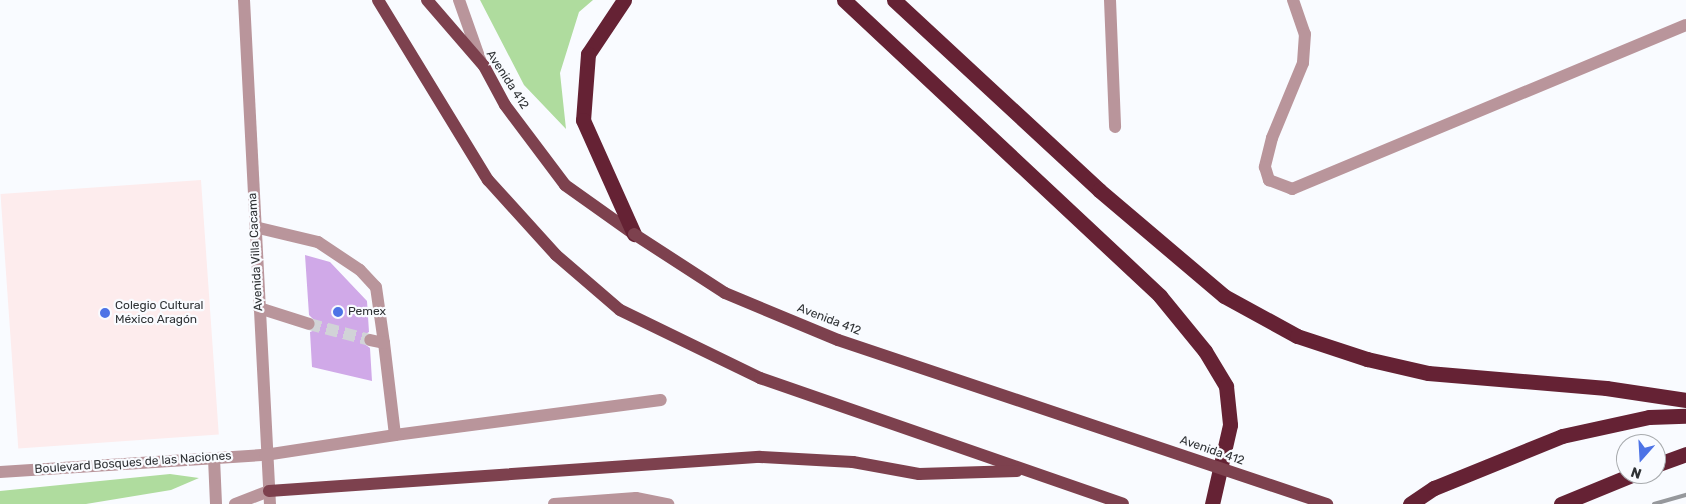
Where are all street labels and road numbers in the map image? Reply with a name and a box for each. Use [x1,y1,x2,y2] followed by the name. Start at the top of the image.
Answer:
[483,48,531,112] street label: Avenida 412
[246,192,266,312] street label: Avenida Villa Cacama
[795,301,863,339] street label: Avenida 412
[1178,433,1246,469] street label: Avenida 412
[34,449,232,477] street label: Boulevard Bosques de las Naciones

